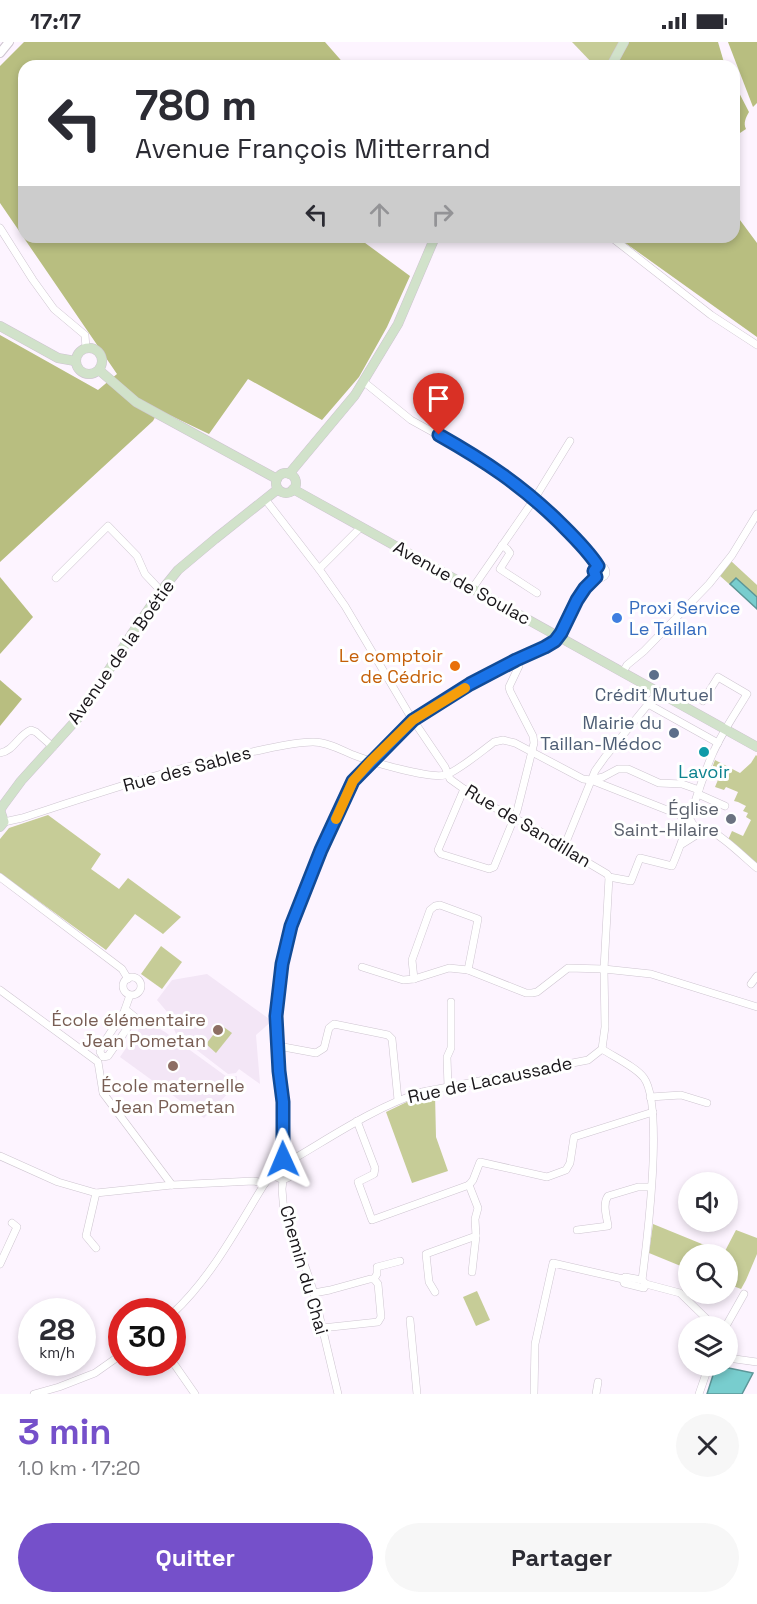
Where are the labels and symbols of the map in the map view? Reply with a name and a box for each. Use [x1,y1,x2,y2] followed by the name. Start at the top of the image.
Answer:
[413,373,464,435] pin
[390,535,535,630] street label: Avenue de Soulac
[62,575,179,728] street label: Avenue de la Boétie
[629,596,741,640] place label: Proxi Service Le Taillan
[610,611,624,625] marker: Proxi Service Le Taillan
[339,644,443,688] place label: Le comptoir de Cédric
[448,659,462,673] marker: Le comptoir de Cédric
[647,668,661,682] marker: Crédit Mutuel
[595,683,713,706] place label: Crédit Mutuel
[540,711,662,755] place label: Mairie du Taillan-Médoc
[667,726,681,740] marker: Mairie du Taillan-Médoc
[120,740,253,797] street label: Rue des Sables
[697,745,711,759] marker: Lavoir
[678,760,730,783] place label: Lavoir
[461,779,596,872] street label: Rue de Sandillan
[614,797,719,841] place label: Église Saint-Hilaire
[724,812,738,826] marker: Église Saint-Hilaire
[52,1008,206,1052] place label: École élémentaire Jean Pometan
[211,1023,225,1037] marker: École élémentaire Jean Pometan
[406,1051,574,1108] street label: Rue de Lacaussade
[166,1059,180,1073] marker: École maternelle Jean Pometan
[101,1074,245,1118] place label: École maternelle Jean Pometan
[251,1127,315,1191] position arrow
[275,1203,334,1337] street label: Chemin du Chai
[108,1298,186,1376] speed limit sign: 30

